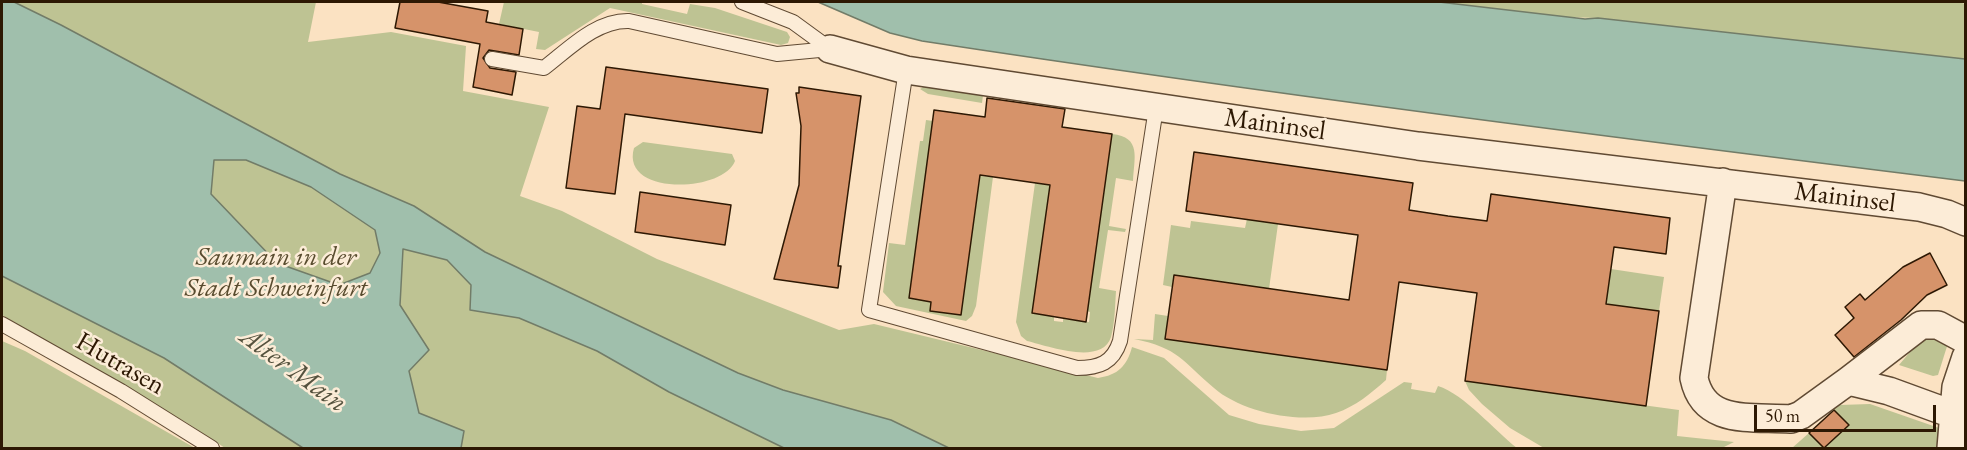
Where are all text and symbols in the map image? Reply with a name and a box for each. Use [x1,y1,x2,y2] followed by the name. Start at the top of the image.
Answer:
[1222,102,1328,148] street label: Maininsel
[1792,176,1898,220] street label: Maininsel
[185,242,367,305] park label: Saumain in der Stadt Schweinfurt
[233,320,353,420] water label: Alter Main
[70,326,170,402] street label: Hutrasen
[1757,393,1938,431] scale bar
[1765,404,1800,427] text: 50 m

